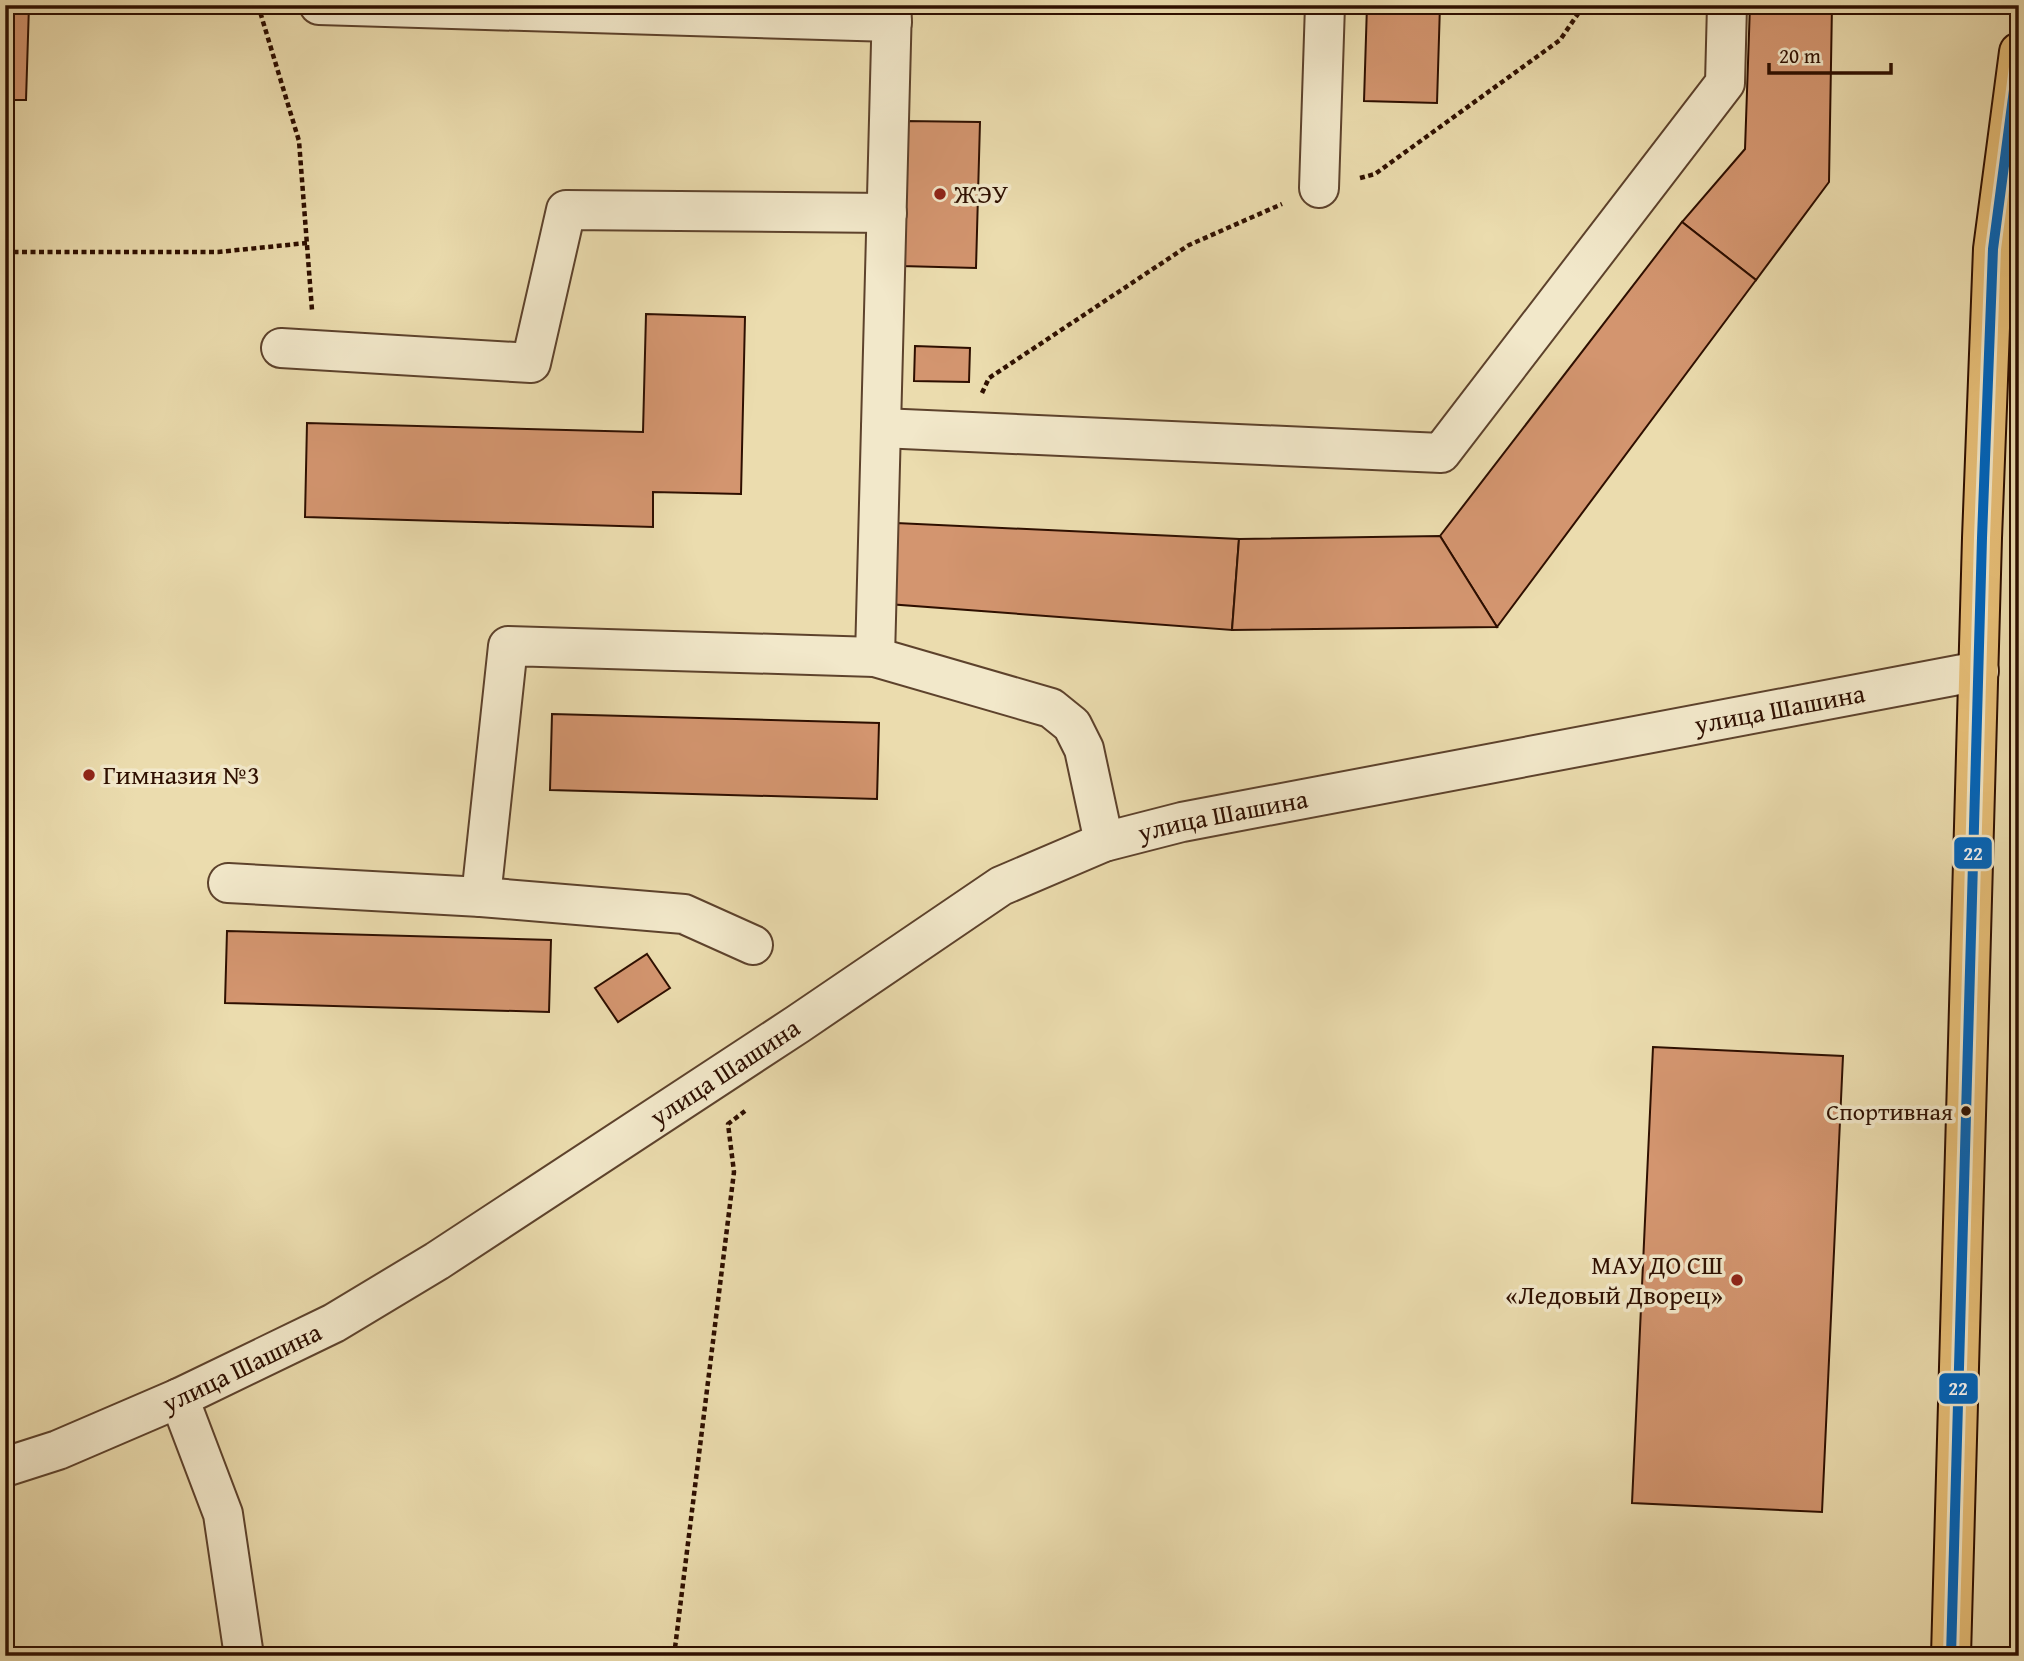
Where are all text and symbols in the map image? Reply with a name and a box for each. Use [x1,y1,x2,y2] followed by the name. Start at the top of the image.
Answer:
[1769,32,1891,76] scale bar
[1779,40,1821,71] text: 20 m
[953,174,1008,213] place label: ЖЭУ
[932,186,948,202] marker: ЖЭУ
[1690,673,1869,744] street label: улица Шашина
[103,755,260,794] place label: Гимназия №3
[81,767,97,783] marker: Гимназия №3
[1132,778,1312,852] street label: улица Шашина
[1953,836,1993,870] line badge: 22
[1963,839,1983,867] text: 22
[641,1008,808,1136] street label: улица Шашина
[1826,1094,1953,1129] place label: Спортивная
[1959,1104,1973,1118] marker: Спортивная
[1505,1245,1723,1314] place label: МАУ ДО СШ «Ледовый Дворец»
[1729,1272,1745,1288] marker: МАУ ДО СШ «Ледовый Дворец»
[155,1312,328,1422] street label: улица Шашина
[1938,1372,1979,1405] line badge: 22
[1948,1374,1968,1402] text: 22

